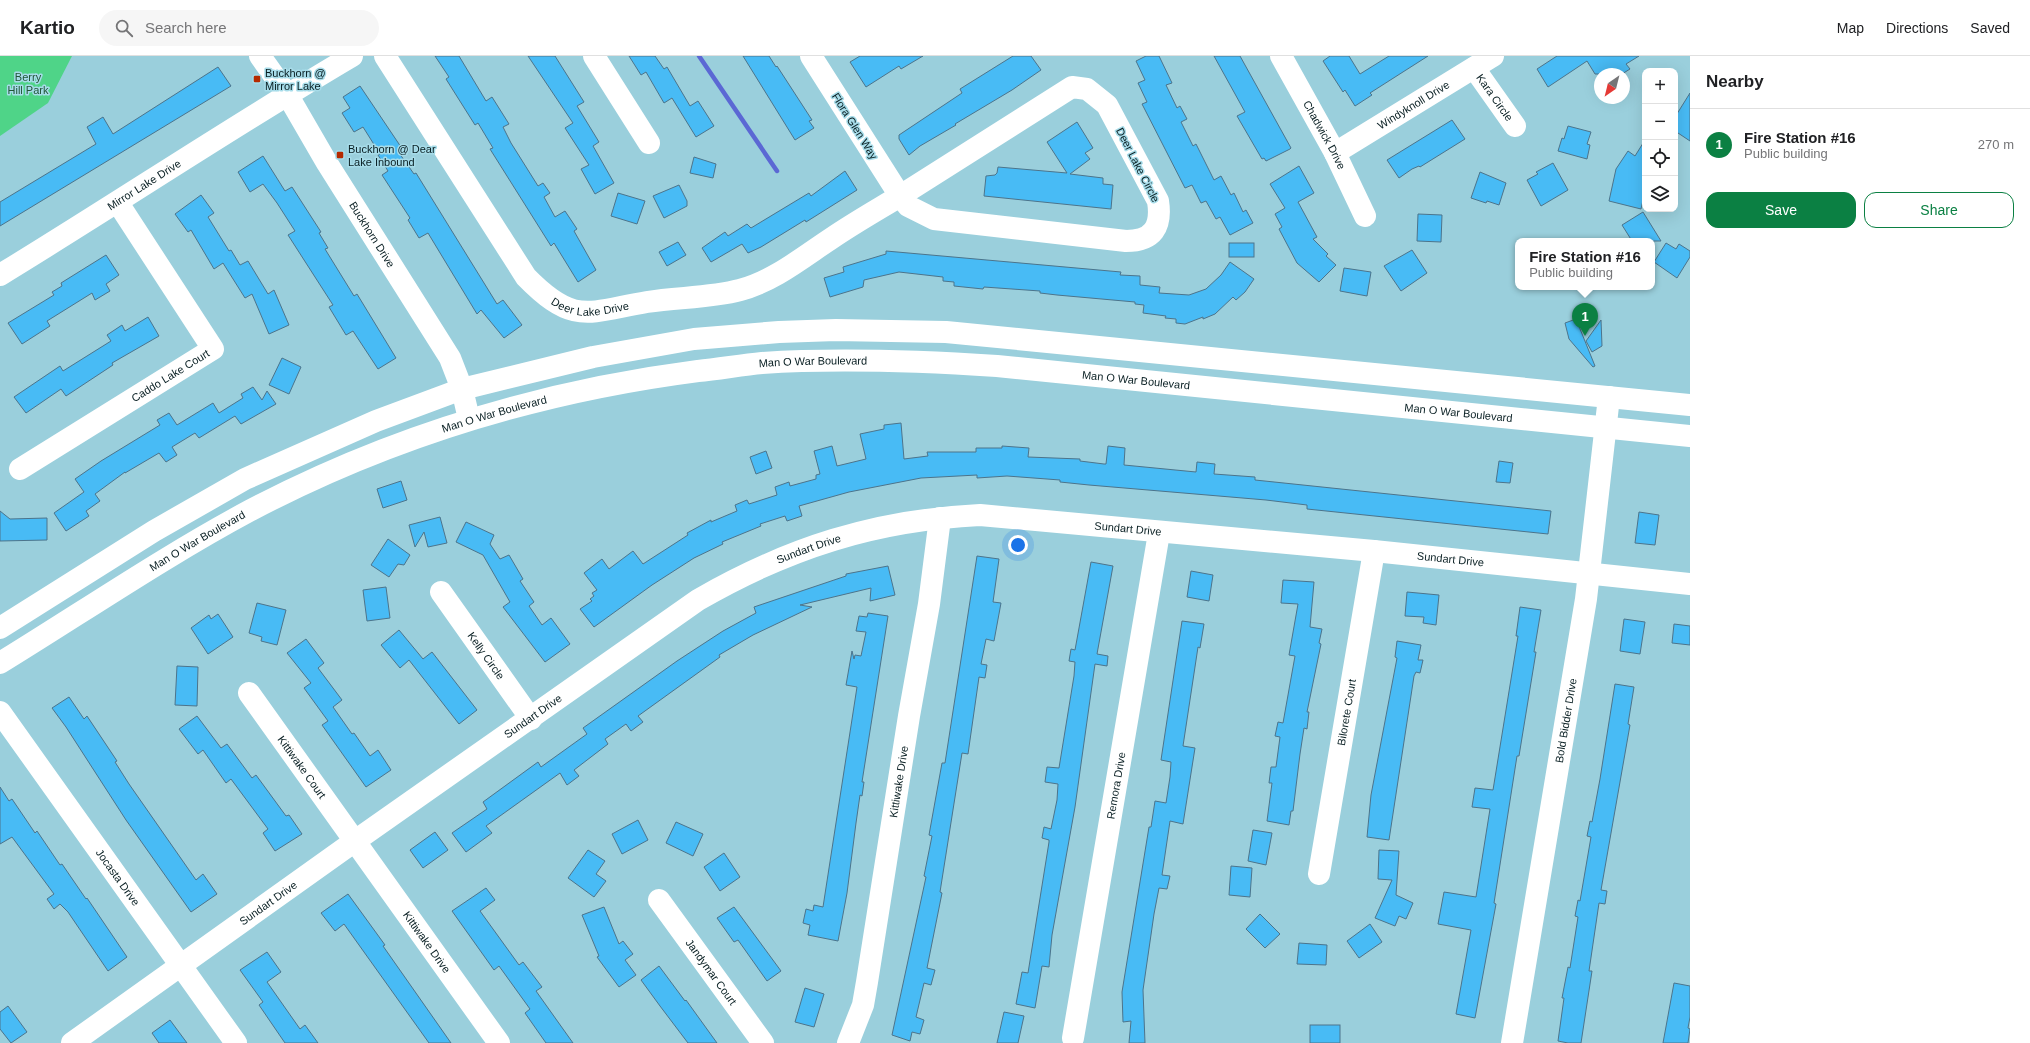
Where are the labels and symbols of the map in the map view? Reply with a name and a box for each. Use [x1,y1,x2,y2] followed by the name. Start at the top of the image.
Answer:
[265,67,326,92] place label: Buckhorn @ Mirror Lake
[1594,68,1630,104] north arrow
[8,71,49,96] park label: Berry Hill Park
[1474,72,1515,123] street label: Kara Circle
[252,74,262,84] marker: Buckhorn @ Mirror Lake
[1375,78,1451,131] street label: Windyknoll Drive
[830,91,880,162] street label: Flora Glen Way
[1301,98,1348,171] street label: Chadwick Drive
[1114,126,1162,204] street label: Deer Lake Circle
[348,143,436,168] place label: Buckhorn @ Dear Lake Inbound
[335,150,345,160] marker: Buckhorn @ Dear Lake Inbound
[105,157,183,212] street label: Mirror Lake Drive
[347,200,397,270] street label: Buckhorn Drive
[549,295,630,318] street label: Deer Lake Drive
[1572,303,1598,336] pin: 1
[129,347,211,404] street label: Caddo Lake Court
[758,354,867,369] street label: Man O War Boulevard
[1081,369,1191,391] street label: Man O War Boulevard
[440,393,548,435] street label: Man O War Boulevard
[1404,401,1513,424] street label: Man O War Boulevard
[147,508,247,573] street label: Man O War Boulevard
[1094,519,1162,538] street label: Sundart Drive
[775,532,842,566] street label: Sundart Drive
[1008,535,1028,555] your location
[1416,550,1485,568] street label: Sundart Drive
[465,630,507,682] street label: Kelly Circle
[1553,677,1579,764] street label: Bold Bidder Drive
[1335,678,1358,747] street label: Bilorete Court
[502,692,564,740] street label: Sundart Drive
[275,733,328,801] street label: Kittiwake Court
[887,745,910,819] street label: Kittiwake Drive
[1104,751,1128,820] street label: Remora Drive
[94,847,142,908] street label: Jocasta Drive
[237,879,299,927] street label: Sundart Drive
[401,909,453,975] street label: Kittiwake Drive
[683,937,739,1007] street label: Jandymar Court

